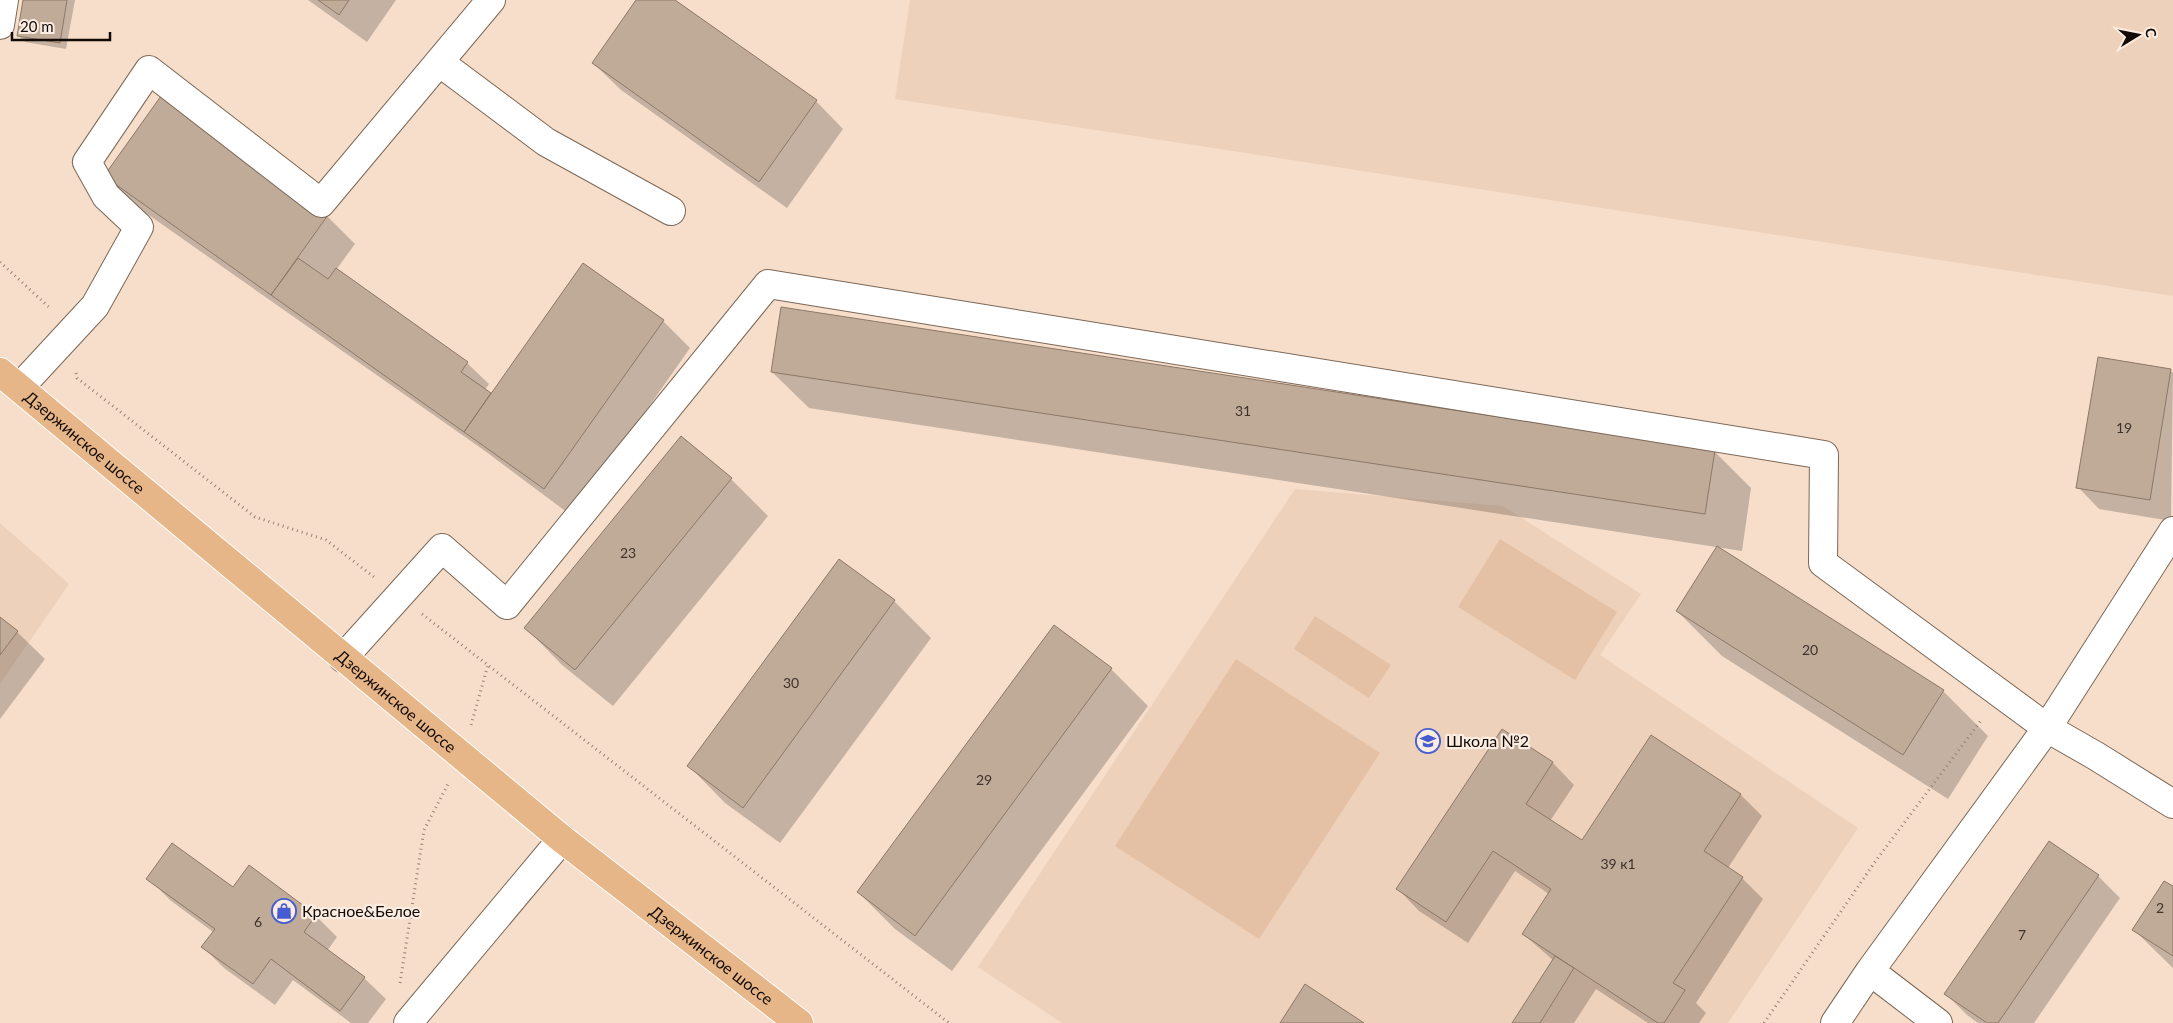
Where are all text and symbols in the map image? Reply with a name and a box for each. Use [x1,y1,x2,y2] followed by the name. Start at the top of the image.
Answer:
[12,10,110,42] scale bar
[2113,10,2163,60] north arrow
[20,17,54,35] text: 20 m
[2142,27,2161,39] text: С
[21,386,149,497] street label: Дзержинское шоссе
[1235,402,1251,419] house number: 31
[2116,419,2132,436] house number: 19
[620,544,636,561] house number: 23
[1802,641,1818,658] house number: 20
[332,645,460,756] street label: Дзержинское шоссе
[783,674,799,691] house number: 30
[1415,728,1441,754] school or university icon: Школа №2
[1446,731,1529,750] place label: Школа №2
[976,771,992,788] house number: 29
[1600,855,1636,872] house number: 39 к1
[271,898,297,924] shop icon: Красное&Белое
[2156,899,2164,916] house number: 2
[302,901,420,920] place label: Красное&Белое
[647,901,777,1008] street label: Дзержинское шоссе
[254,913,262,930] house number: 6
[2018,926,2026,943] house number: 7

